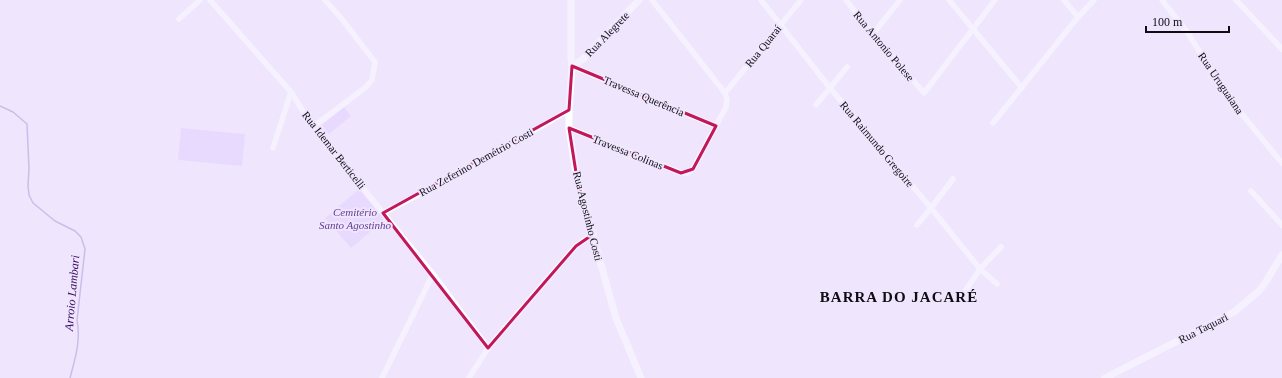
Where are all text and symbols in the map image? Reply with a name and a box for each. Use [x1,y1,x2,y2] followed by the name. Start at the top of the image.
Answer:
[1146,8,1229,34] scale bar
[583,9,631,59] street label: Rua Alegrete
[851,9,917,83] street label: Rua Antonio Polese
[1152,15,1183,29] text: 100 m
[742,23,784,69] street label: Rua Quaraí
[1196,50,1246,116] street label: Rua Uruguaiana
[602,74,686,118] street label: Travessa Querência
[838,99,916,189] street label: Rua Raimundo Gregoire
[300,109,368,191] street label: Rua Idemar Berticelli
[417,126,535,198] street label: Rua Zeferino Demétrio Costi
[591,132,665,172] street label: Travessa Colinas
[571,170,605,262] street label: Rua Agostinho Costi
[319,206,392,231] park label: Cemitério Santo Agostinho
[62,255,82,332] water label: Arroio Lambari
[820,289,978,305] district label: BARRA DO JACARÉ
[1176,310,1230,346] street label: Rua Taquari

